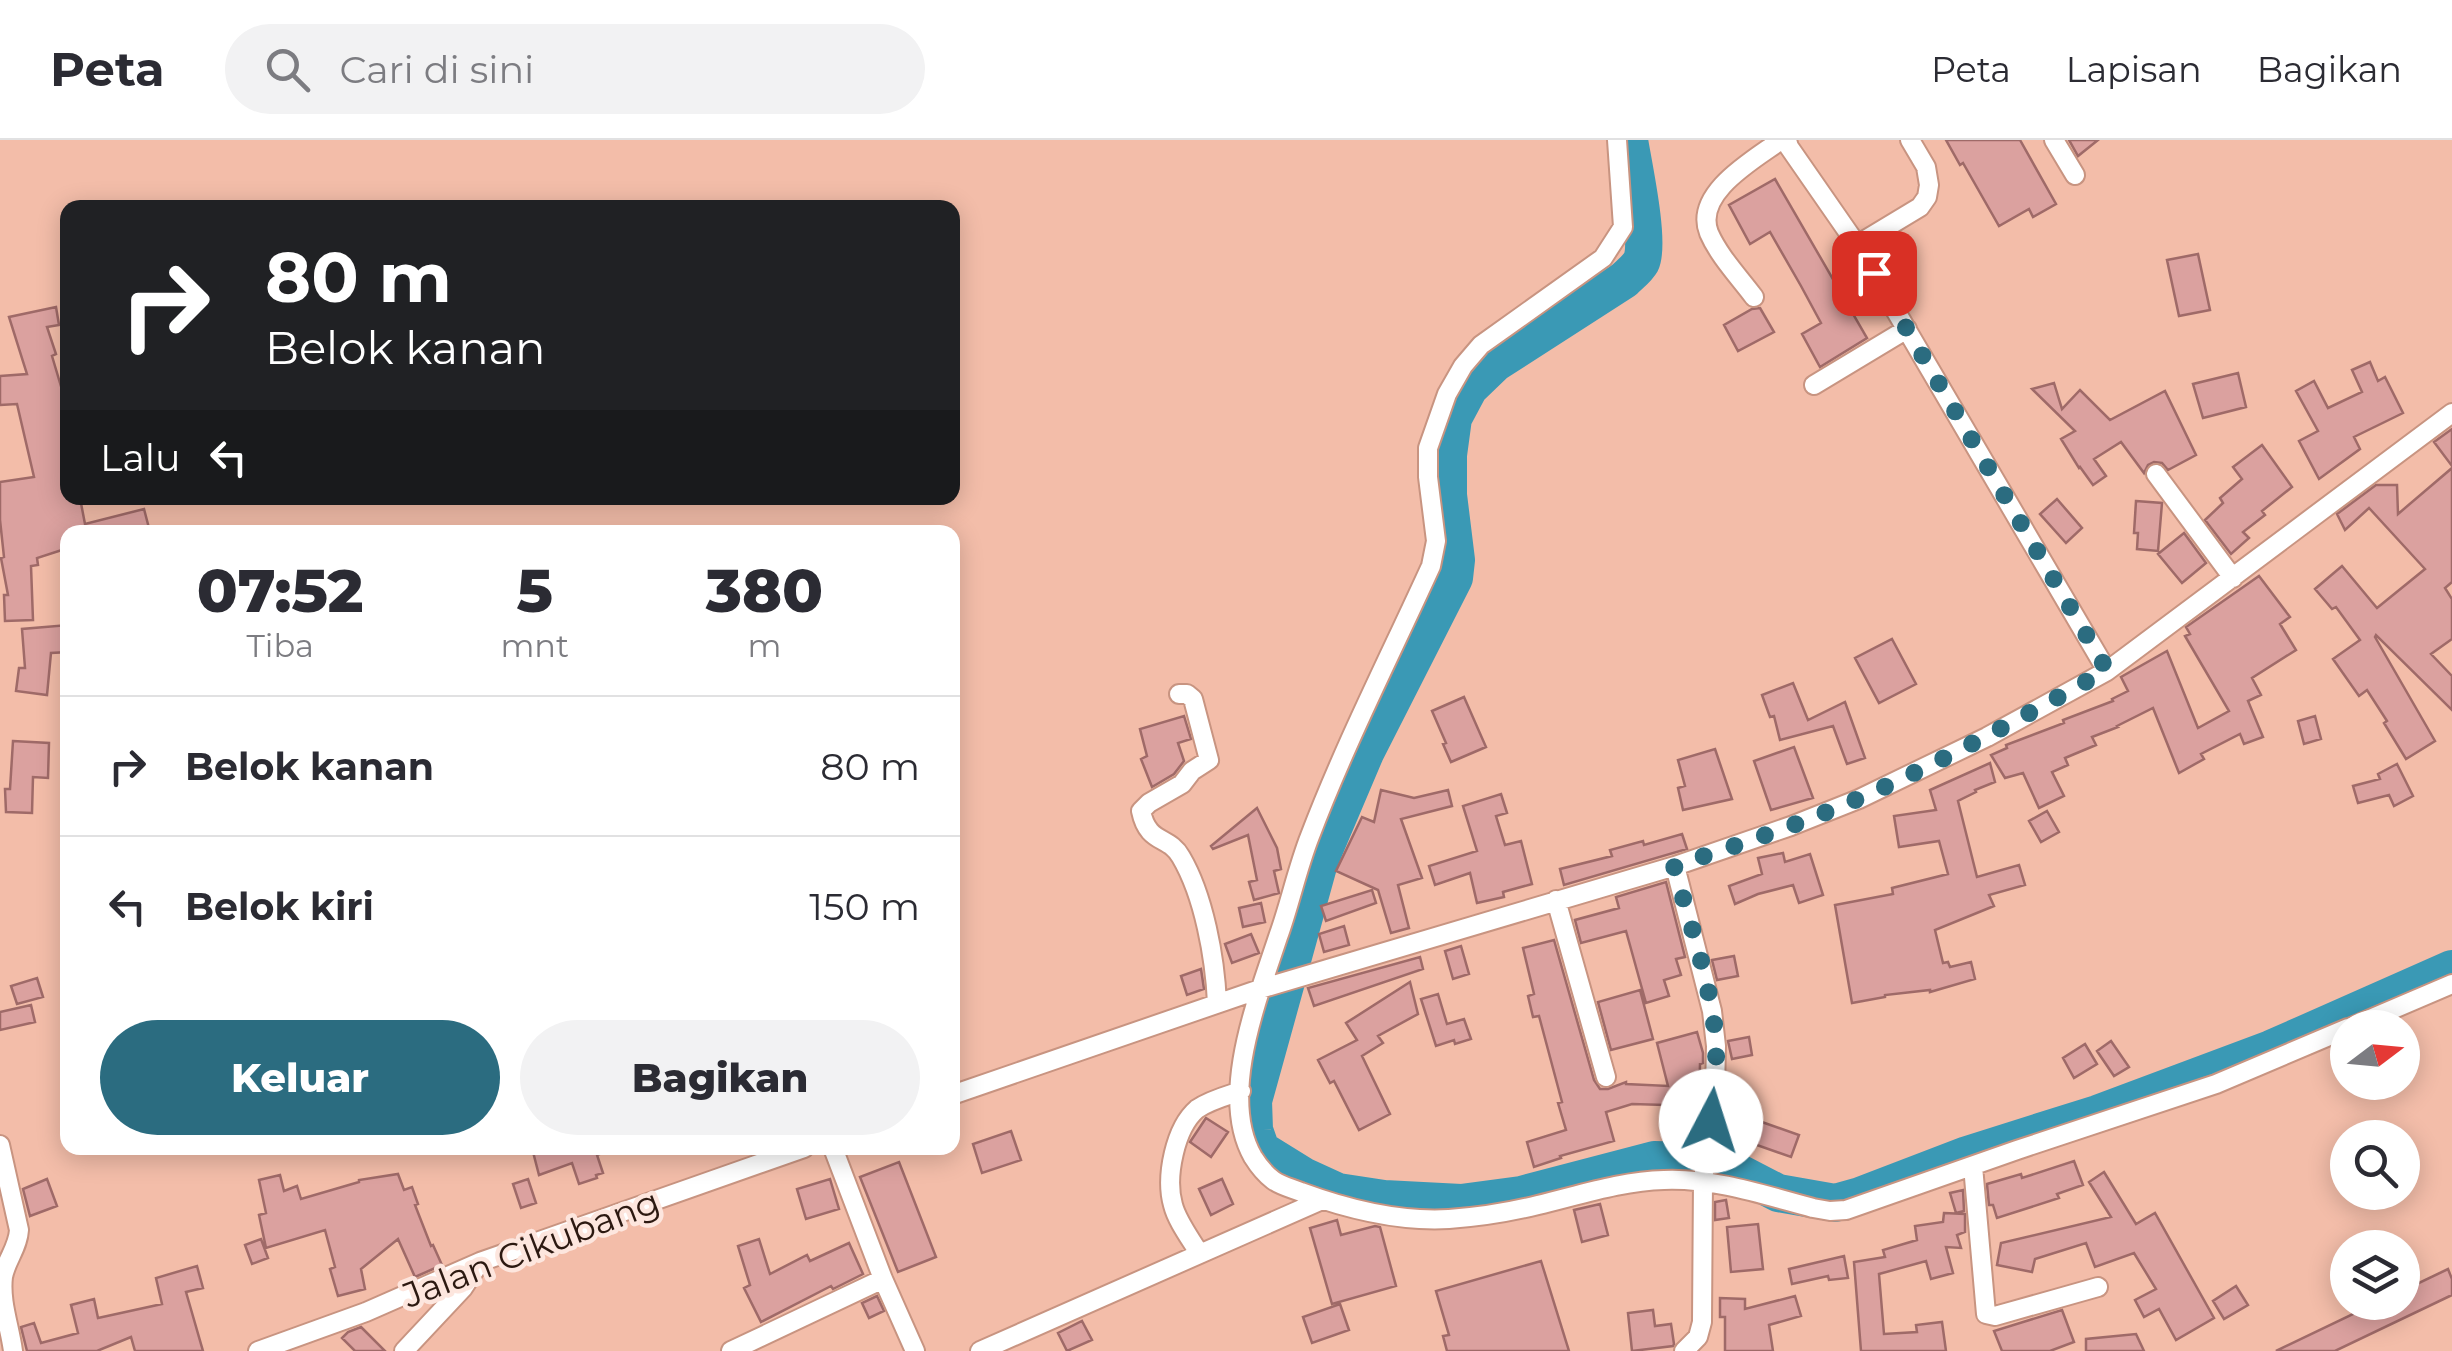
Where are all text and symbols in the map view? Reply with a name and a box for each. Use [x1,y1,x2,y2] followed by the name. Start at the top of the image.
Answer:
[225,24,925,114] search box
[50,40,165,98] text: Peta
[260,42,315,97] icon: search
[340,46,534,93] text: Cari di sini
[1931,48,2011,91] text: Peta
[2066,48,2202,91] text: Lapisan
[2257,48,2402,91] text: Bagikan
[1832,231,1917,316] pin
[265,234,452,320] text: 80 m
[100,240,230,370] icon: right
[1847,246,1902,301] icon: arrive
[265,320,546,375] text: Belok kanan
[201,430,256,485] icon: left
[100,434,181,481] text: Lalu
[197,554,364,627] text: 07:52
[516,554,553,627] text: 5
[706,554,823,627] text: 380
[246,626,314,665] text: Tiba
[500,626,569,665] text: mnt
[748,626,781,665] text: m
[100,739,155,794] icon: right
[185,743,434,790] text: Belok kanan
[820,743,920,790] text: 80 m
[100,879,155,934] icon: left
[185,883,374,930] text: Belok kiri
[809,883,920,930] text: 150 m
[2330,1010,2420,1100] north arrow
[2330,1010,2420,1320] map controls
[100,1020,500,1135] button: Keluar
[520,1020,920,1135] button: Bagikan
[1659,1069,1763,1173] position arrow
[2330,1120,2420,1210] button: search
[396,1179,665,1317] street label: Jalan Cikubang
[2330,1230,2420,1320] button: layers

